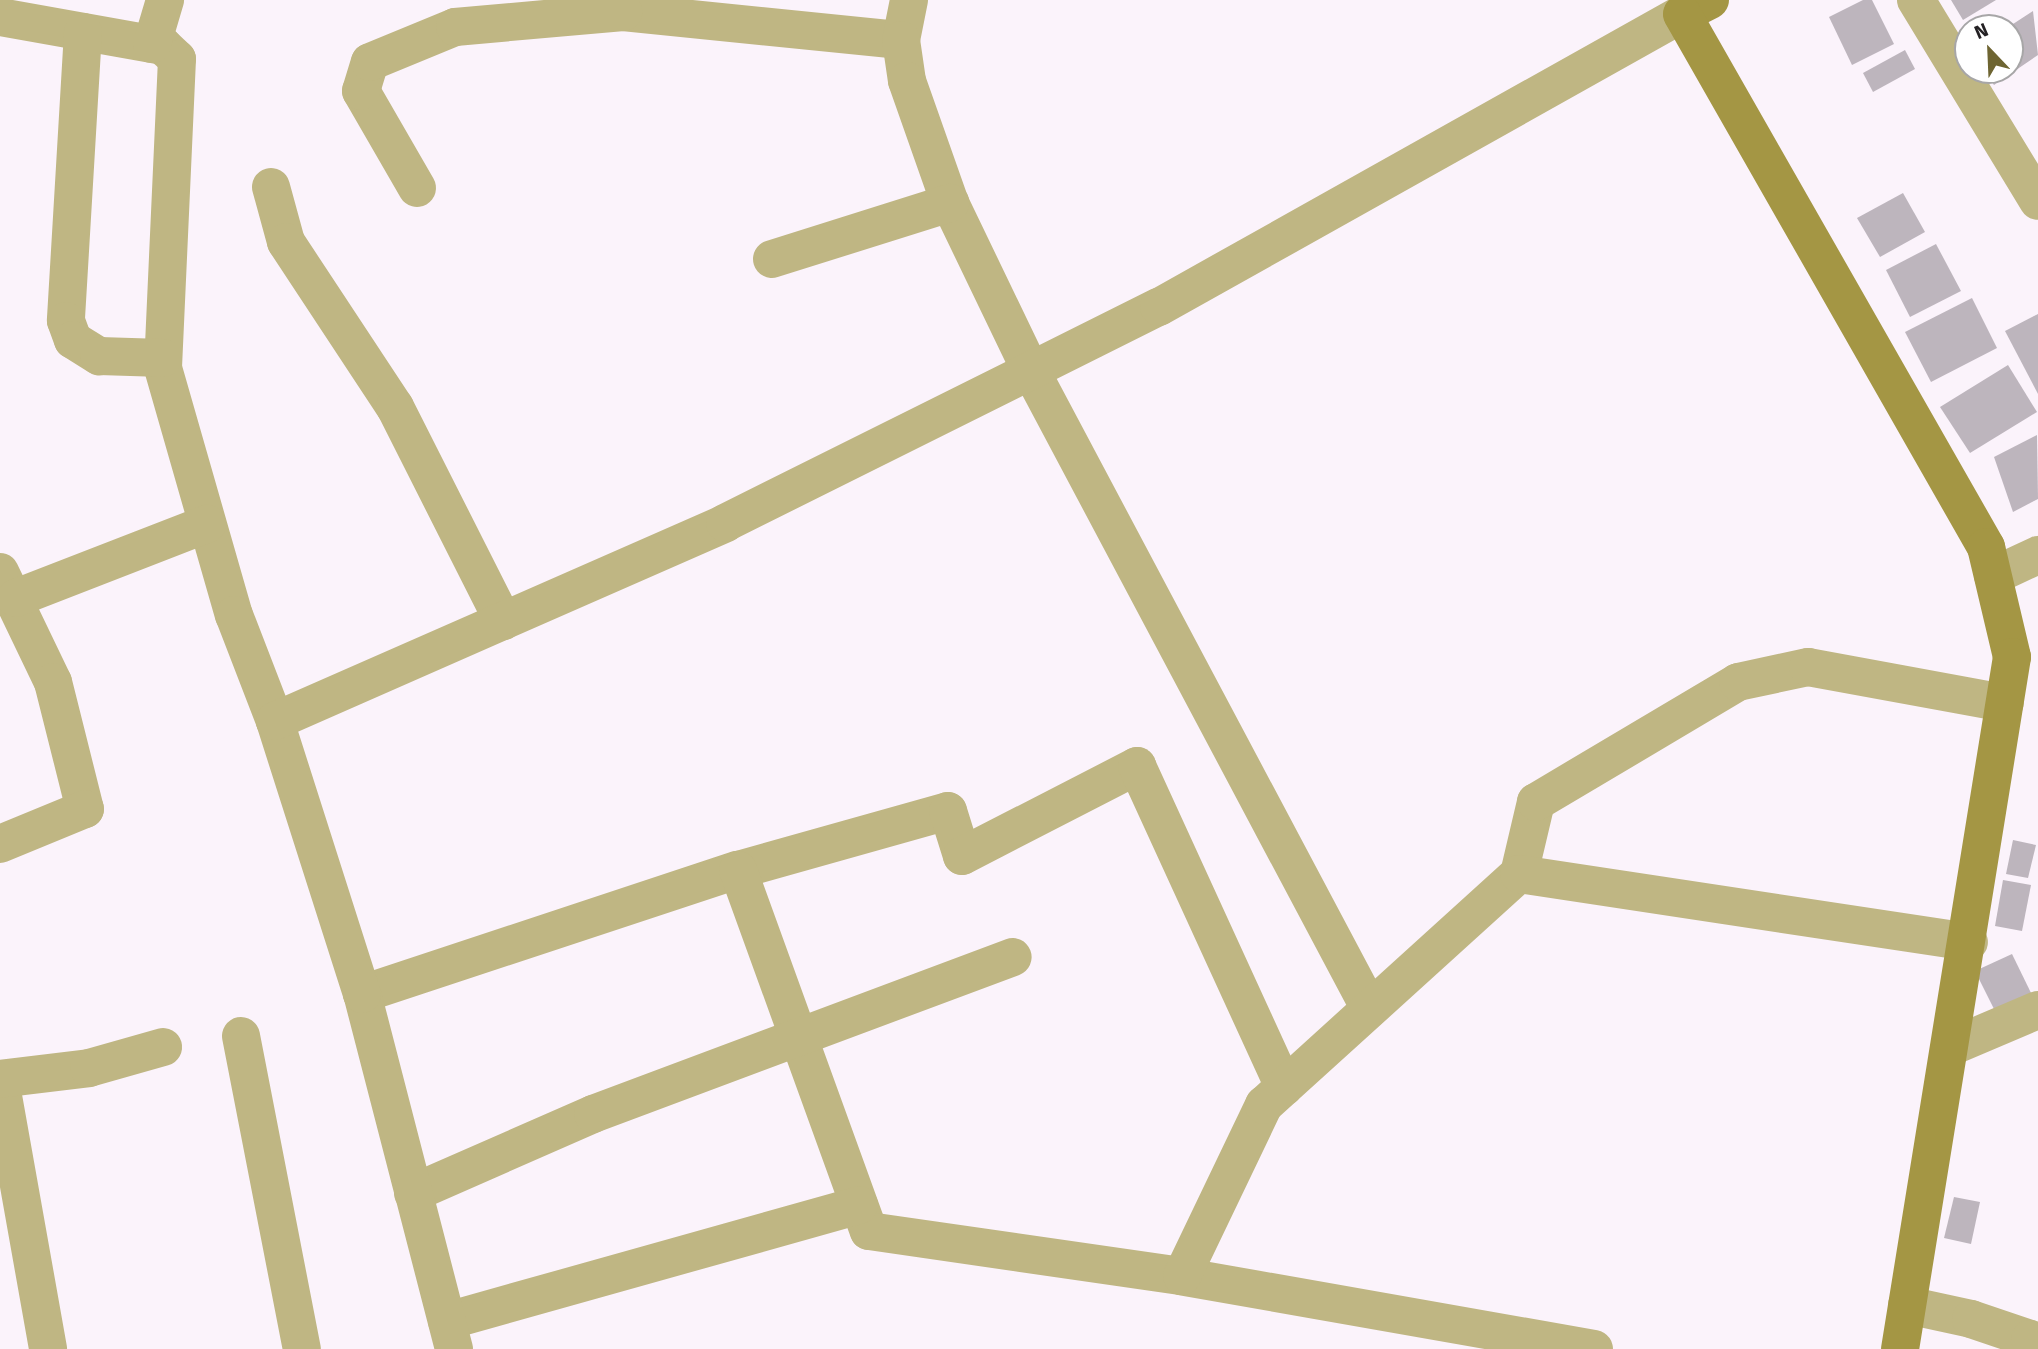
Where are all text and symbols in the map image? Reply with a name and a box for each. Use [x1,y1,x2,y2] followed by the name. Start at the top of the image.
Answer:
[1954,14,2024,84] north arrow
[1971,18,1992,44] text: N

